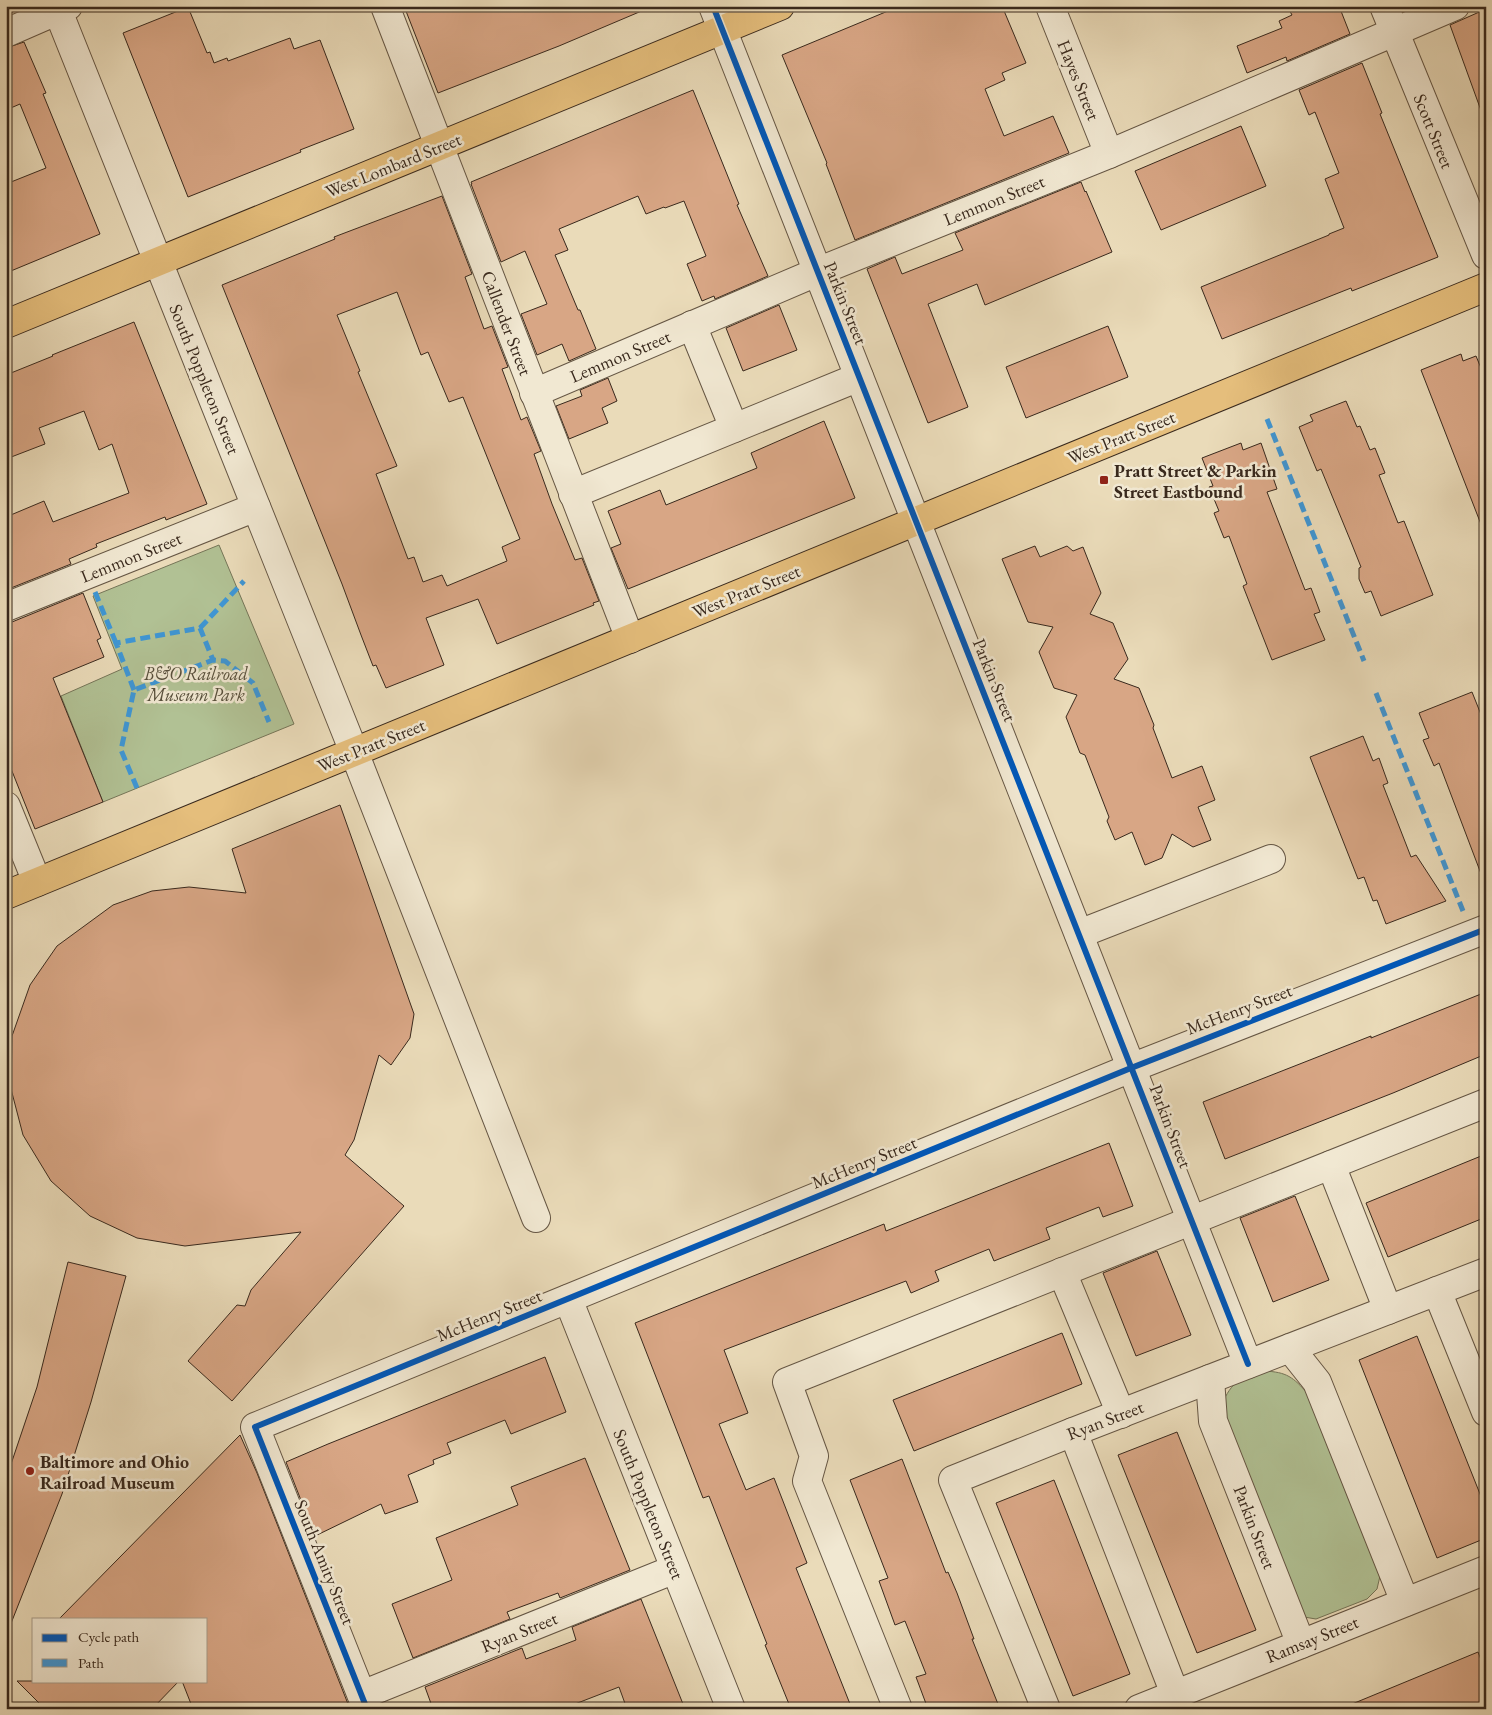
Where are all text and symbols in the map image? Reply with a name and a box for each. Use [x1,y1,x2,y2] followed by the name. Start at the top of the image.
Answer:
[1052,36,1106,124] street label: Hayes Street
[1409,90,1460,172] street label: Scott Street
[322,127,465,203] street label: West Lombard Street
[940,169,1048,231] street label: Lemmon Street
[819,258,873,348] street label: Parkin Street
[476,267,538,379] street label: Callender Street
[164,300,246,458] street label: South Poppleton Street
[566,324,674,388] street label: Lemmon Street
[1064,405,1179,469] street label: West Pratt Street
[1114,459,1277,503] place label: Pratt Street & Parkin Street Eastbound
[1098,474,1110,486] marker: Pratt Street & Parkin Street Eastbound
[77,526,185,588] street label: Lemmon Street
[689,559,804,623] street label: West Pratt Street
[968,635,1022,725] street label: Parkin Street
[143,662,249,706] park label: B&O Railroad Museum Park
[314,713,429,777] street label: West Pratt Street
[1183,978,1295,1040] street label: McHenry Street
[1145,1081,1198,1171] street label: Parkin Street
[808,1130,920,1194] street label: McHenry Street
[433,1283,545,1347] street label: McHenry Street
[1063,1395,1147,1445] street label: Ryan Street
[608,1425,690,1583] street label: South Poppleton Street
[40,1450,189,1494] place label: Baltimore and Ohio Railroad Museum
[24,1465,36,1477] marker: Baltimore and Ohio Railroad Museum
[1229,1482,1282,1572] street label: Parkin Street
[289,1496,361,1628] street label: South Amity Street
[477,1606,561,1658] street label: Ryan Street
[1262,1610,1362,1668] street label: Ramsay Street
[32,1618,208,1682] legend
[78,1627,140,1646] text: Cycle path
[78,1653,104,1672] text: Path

